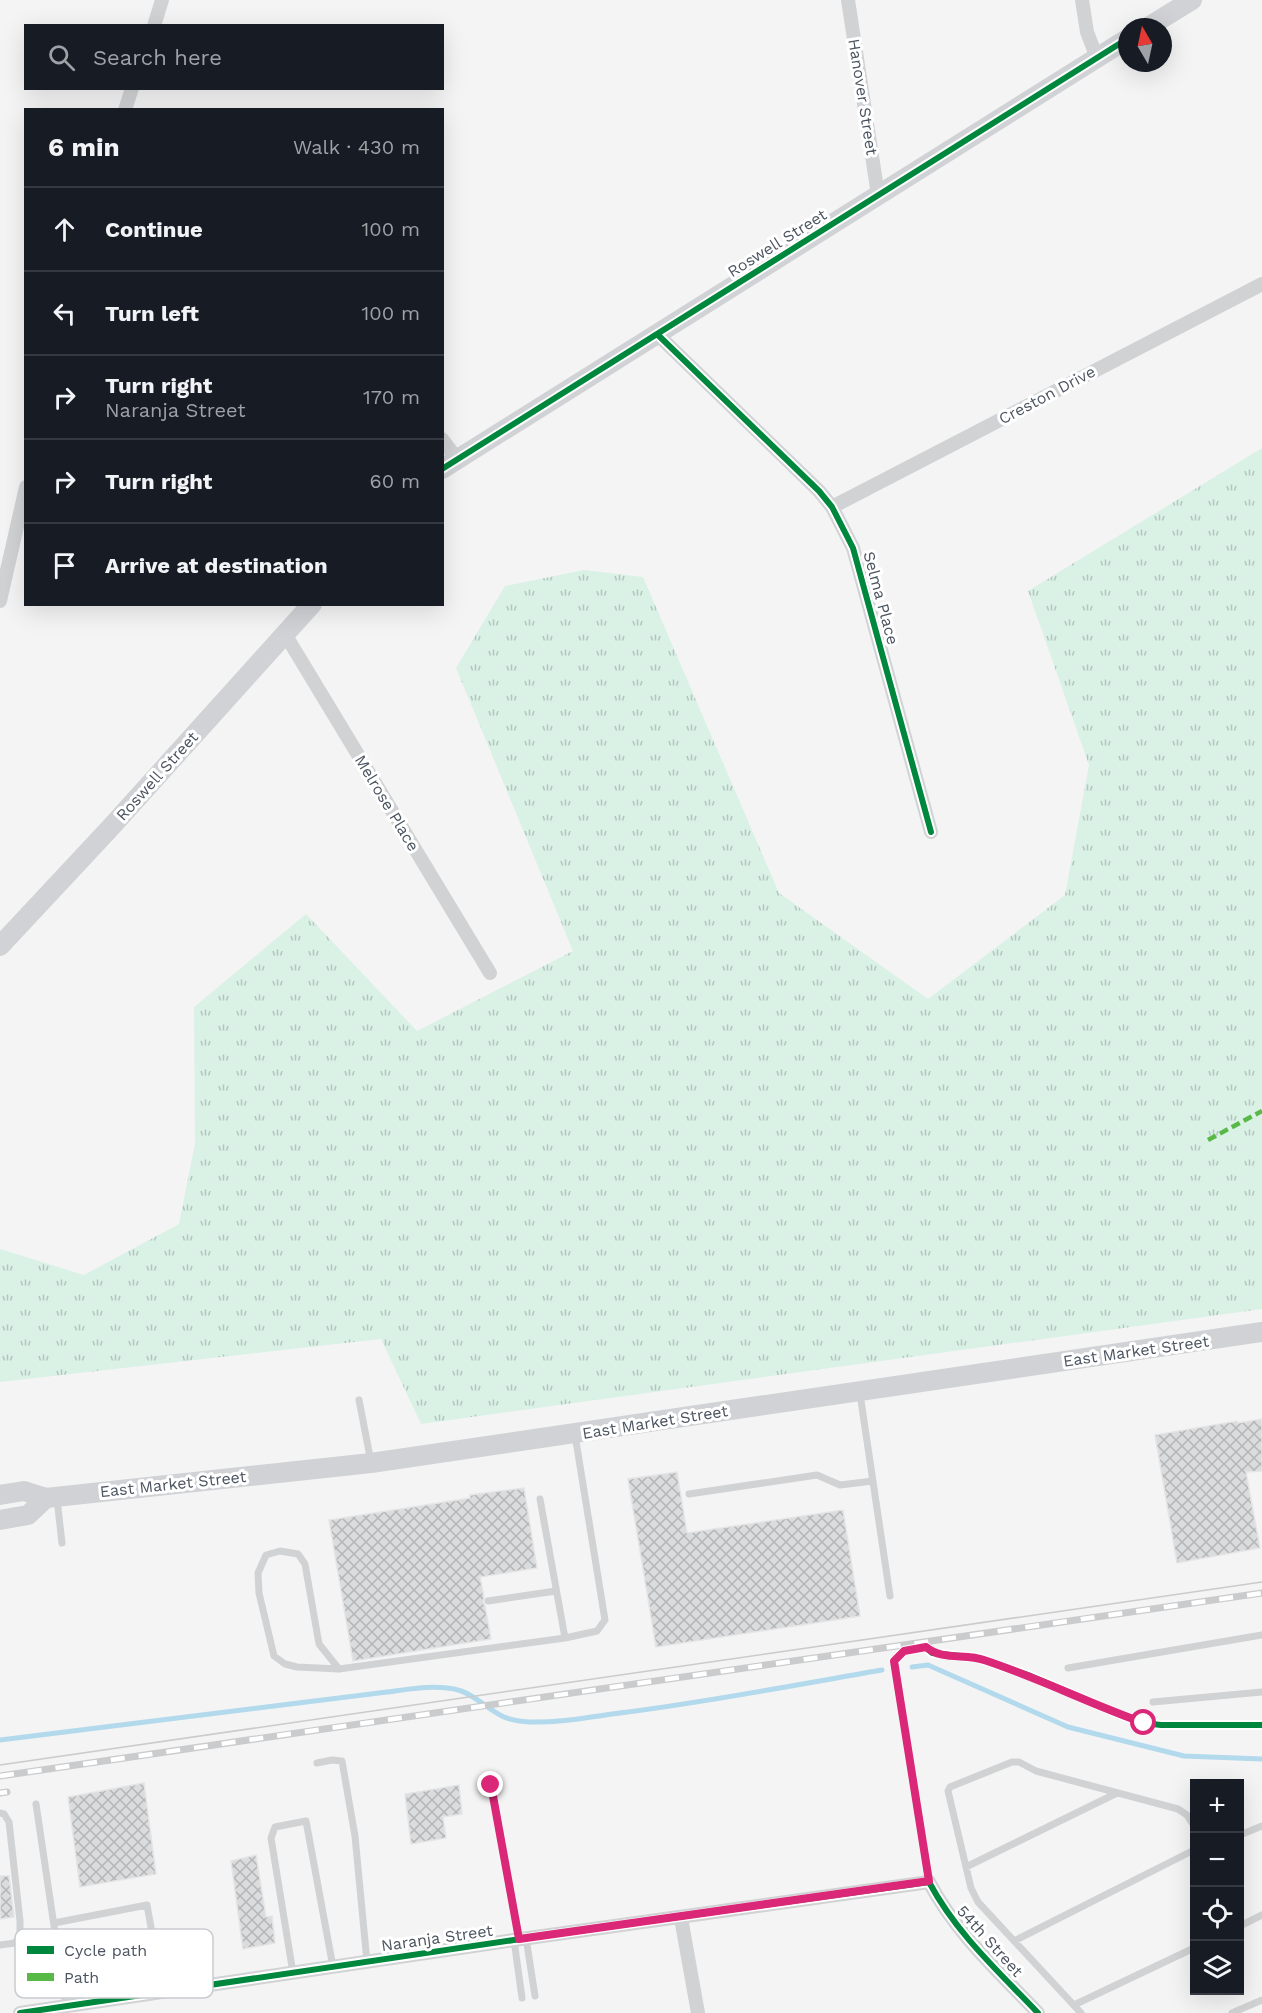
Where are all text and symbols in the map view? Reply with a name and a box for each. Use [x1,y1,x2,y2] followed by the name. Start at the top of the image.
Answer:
[1118,18,1172,72] north arrow
[24,24,444,90] search box
[844,37,882,157] street label: Hanover Street
[45,41,78,74] icon: search
[93,45,222,70] text: Search here
[48,132,120,162] text: 6 min
[293,135,420,159] text: Walk · 430 m
[724,205,830,281] street label: Roswell Street
[48,213,81,246] icon: ahead
[105,217,203,242] text: Continue
[361,217,420,241] text: 100 m
[48,297,81,330] icon: left
[105,301,199,326] text: Turn left
[361,301,420,325] text: 100 m
[996,362,1098,428] street label: Creston Drive
[105,373,212,398] text: Turn right
[48,381,81,414] icon: right
[363,385,420,409] text: 170 m
[105,398,246,422] text: Naranja Street
[48,465,81,498] icon: right
[105,469,212,494] text: Turn right
[370,469,420,493] text: 60 m
[48,549,81,582] icon: arrive
[859,549,903,647] street label: Selma Place
[105,553,328,578] text: Arrive at destination
[112,727,202,824] street label: Roswell Street
[351,752,423,854] street label: Melrose Place
[1062,1331,1210,1371] street label: East Market Street
[581,1401,729,1443] street label: East Market Street
[99,1467,247,1501] street label: East Market Street
[1130,1709,1156,1735] route start
[477,1771,503,1797] route end
[1190,1779,1244,1995] map controls
[1190,1779,1244,1833] button: +
[1190,1833,1244,1887] button: −
[1190,1887,1244,1941] button: locate
[953,1901,1027,1981] street label: 54th Street
[380,1921,494,1955] street label: Naranja Street
[15,1929,213,1998] legend
[64,1941,147,1960] text: Cycle path
[1190,1941,1244,1995] button: layers
[64,1968,99,1987] text: Path

